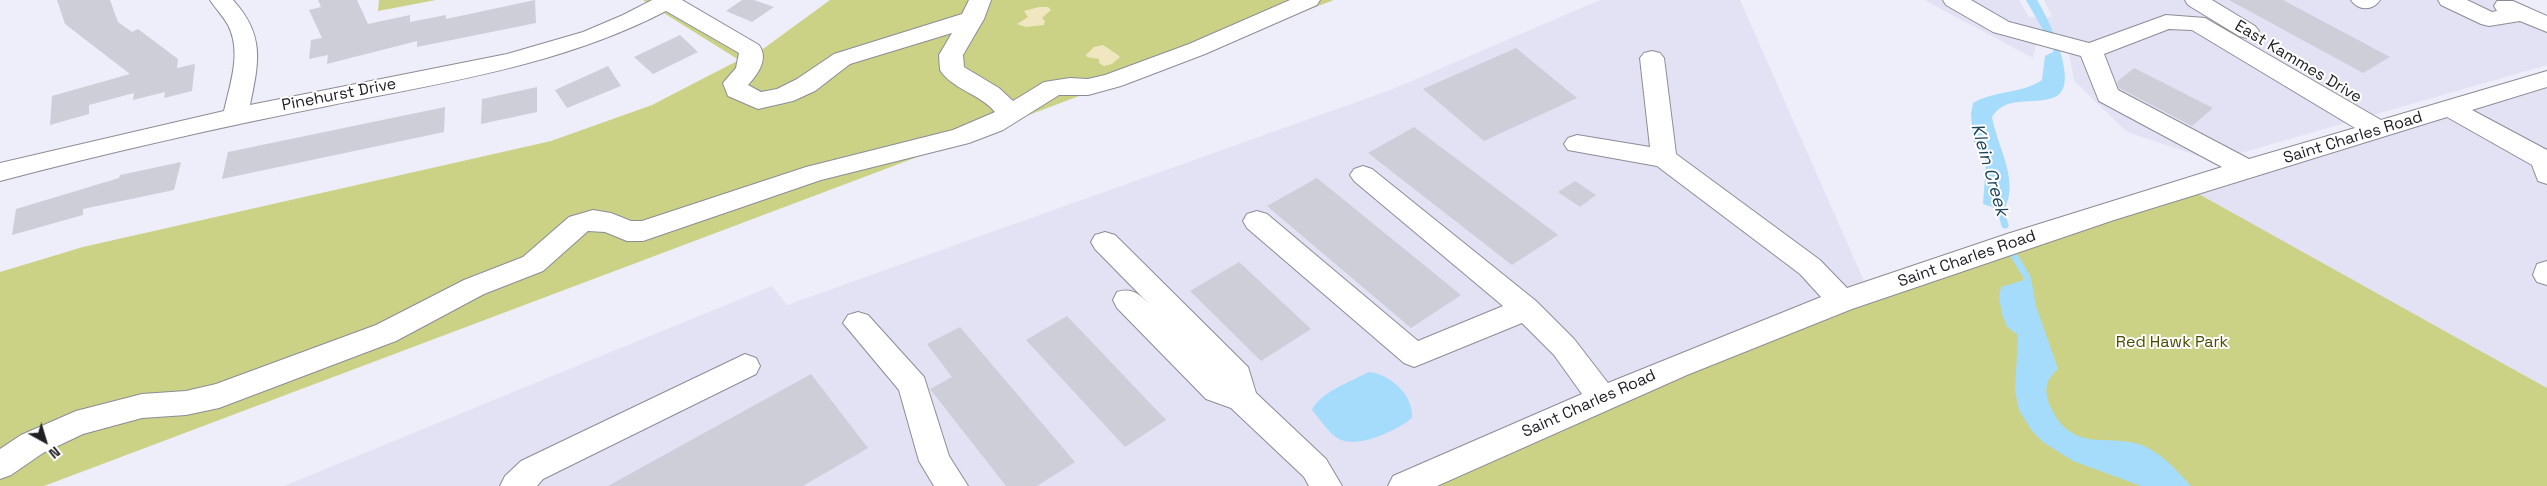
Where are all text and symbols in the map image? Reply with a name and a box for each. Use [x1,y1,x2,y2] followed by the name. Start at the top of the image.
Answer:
[2231,17,2365,107] street label: East Kammes Drive
[280,74,398,116] street label: Pinehurst Drive
[2281,108,2425,168] street label: Saint Charles Road
[1966,121,2012,219] water label: Klein Creek
[1896,226,2038,292] street label: Saint Charles Road
[2116,333,2228,353] park label: Red Hawk Park
[1519,366,1659,442] street label: Saint Charles Road
[20,416,70,466] north arrow
[45,443,64,463] text: N

